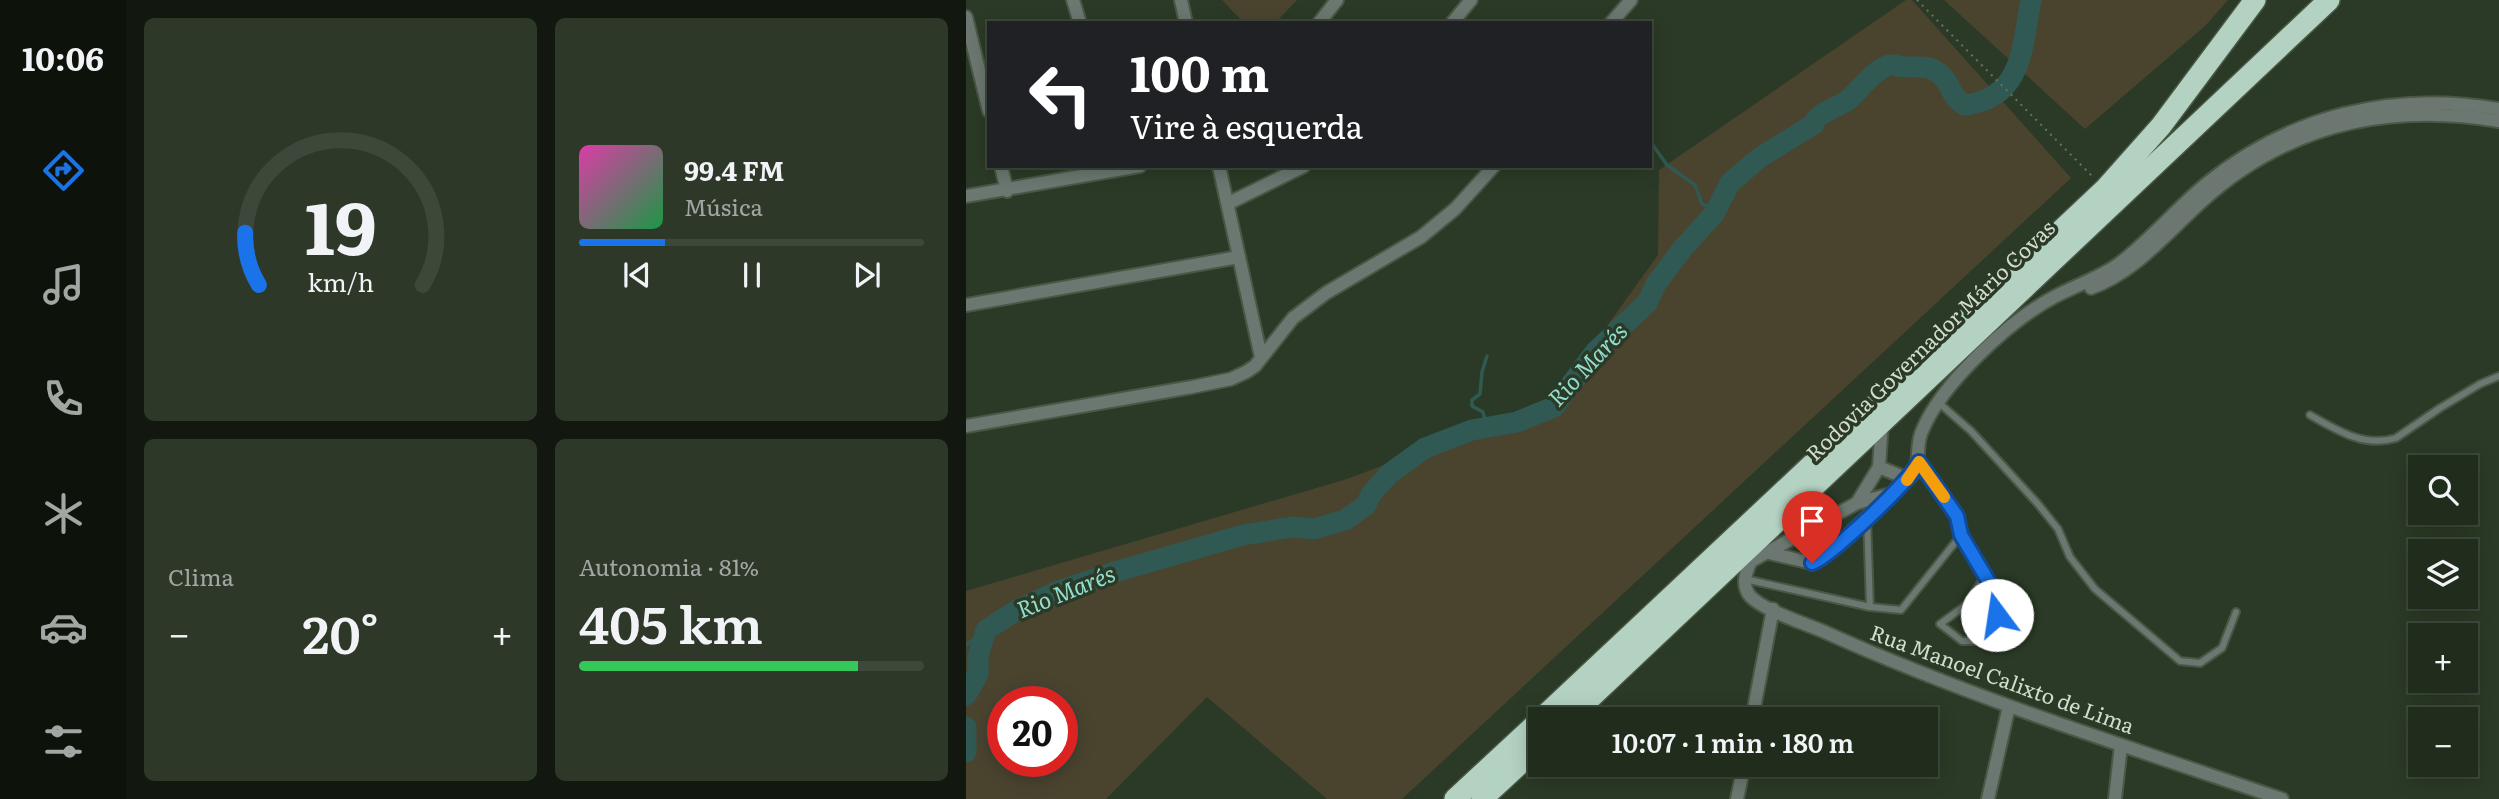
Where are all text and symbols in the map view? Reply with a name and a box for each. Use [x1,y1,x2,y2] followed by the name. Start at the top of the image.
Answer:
[22,33,104,81] text: 10:06
[1130,34,1269,107] text: 100 m
[1015,49,1106,140] icon: left
[1130,101,1363,149] text: Vire à esquerda
[39,146,88,195] icon: directions
[684,150,784,189] text: 99.4 FM
[304,170,377,278] text: 19
[684,189,763,223] text: Música
[1798,212,2061,467] street label: Rodovia Governador Mário Covas
[618,256,656,294] icon: previous
[733,256,771,294] icon: pause
[848,256,886,294] icon: next
[39,260,88,309] icon: music
[307,263,374,300] text: km/h
[1539,314,1634,413] water label: Rio Marés
[39,374,88,423] icon: phone
[2408,455,2478,777] map controls
[2408,455,2478,525] button: search
[39,489,88,538] icon: climate
[1782,491,1842,563] pin
[1793,502,1831,540] icon: arrive
[2408,539,2478,609] button: layers
[579,549,759,583] text: Autonomia · 81%
[1011,555,1120,625] water label: Rio Marés
[168,559,234,593] text: Clima
[1960,578,2034,652] position arrow
[579,583,763,660] text: 405 km
[302,593,379,670] text: 20°
[39,603,88,652] icon: car
[168,603,190,660] text: −
[491,603,513,660] text: +
[1866,615,2140,740] street label: Rua Manoel Calixto de Lima
[2408,623,2478,693] button: +
[987,686,1078,777] speed limit sign: 20
[2408,707,2478,777] button: −
[39,717,88,766] icon: filters
[1612,722,1854,761] text: 10:07 · 1 min · 180 m

